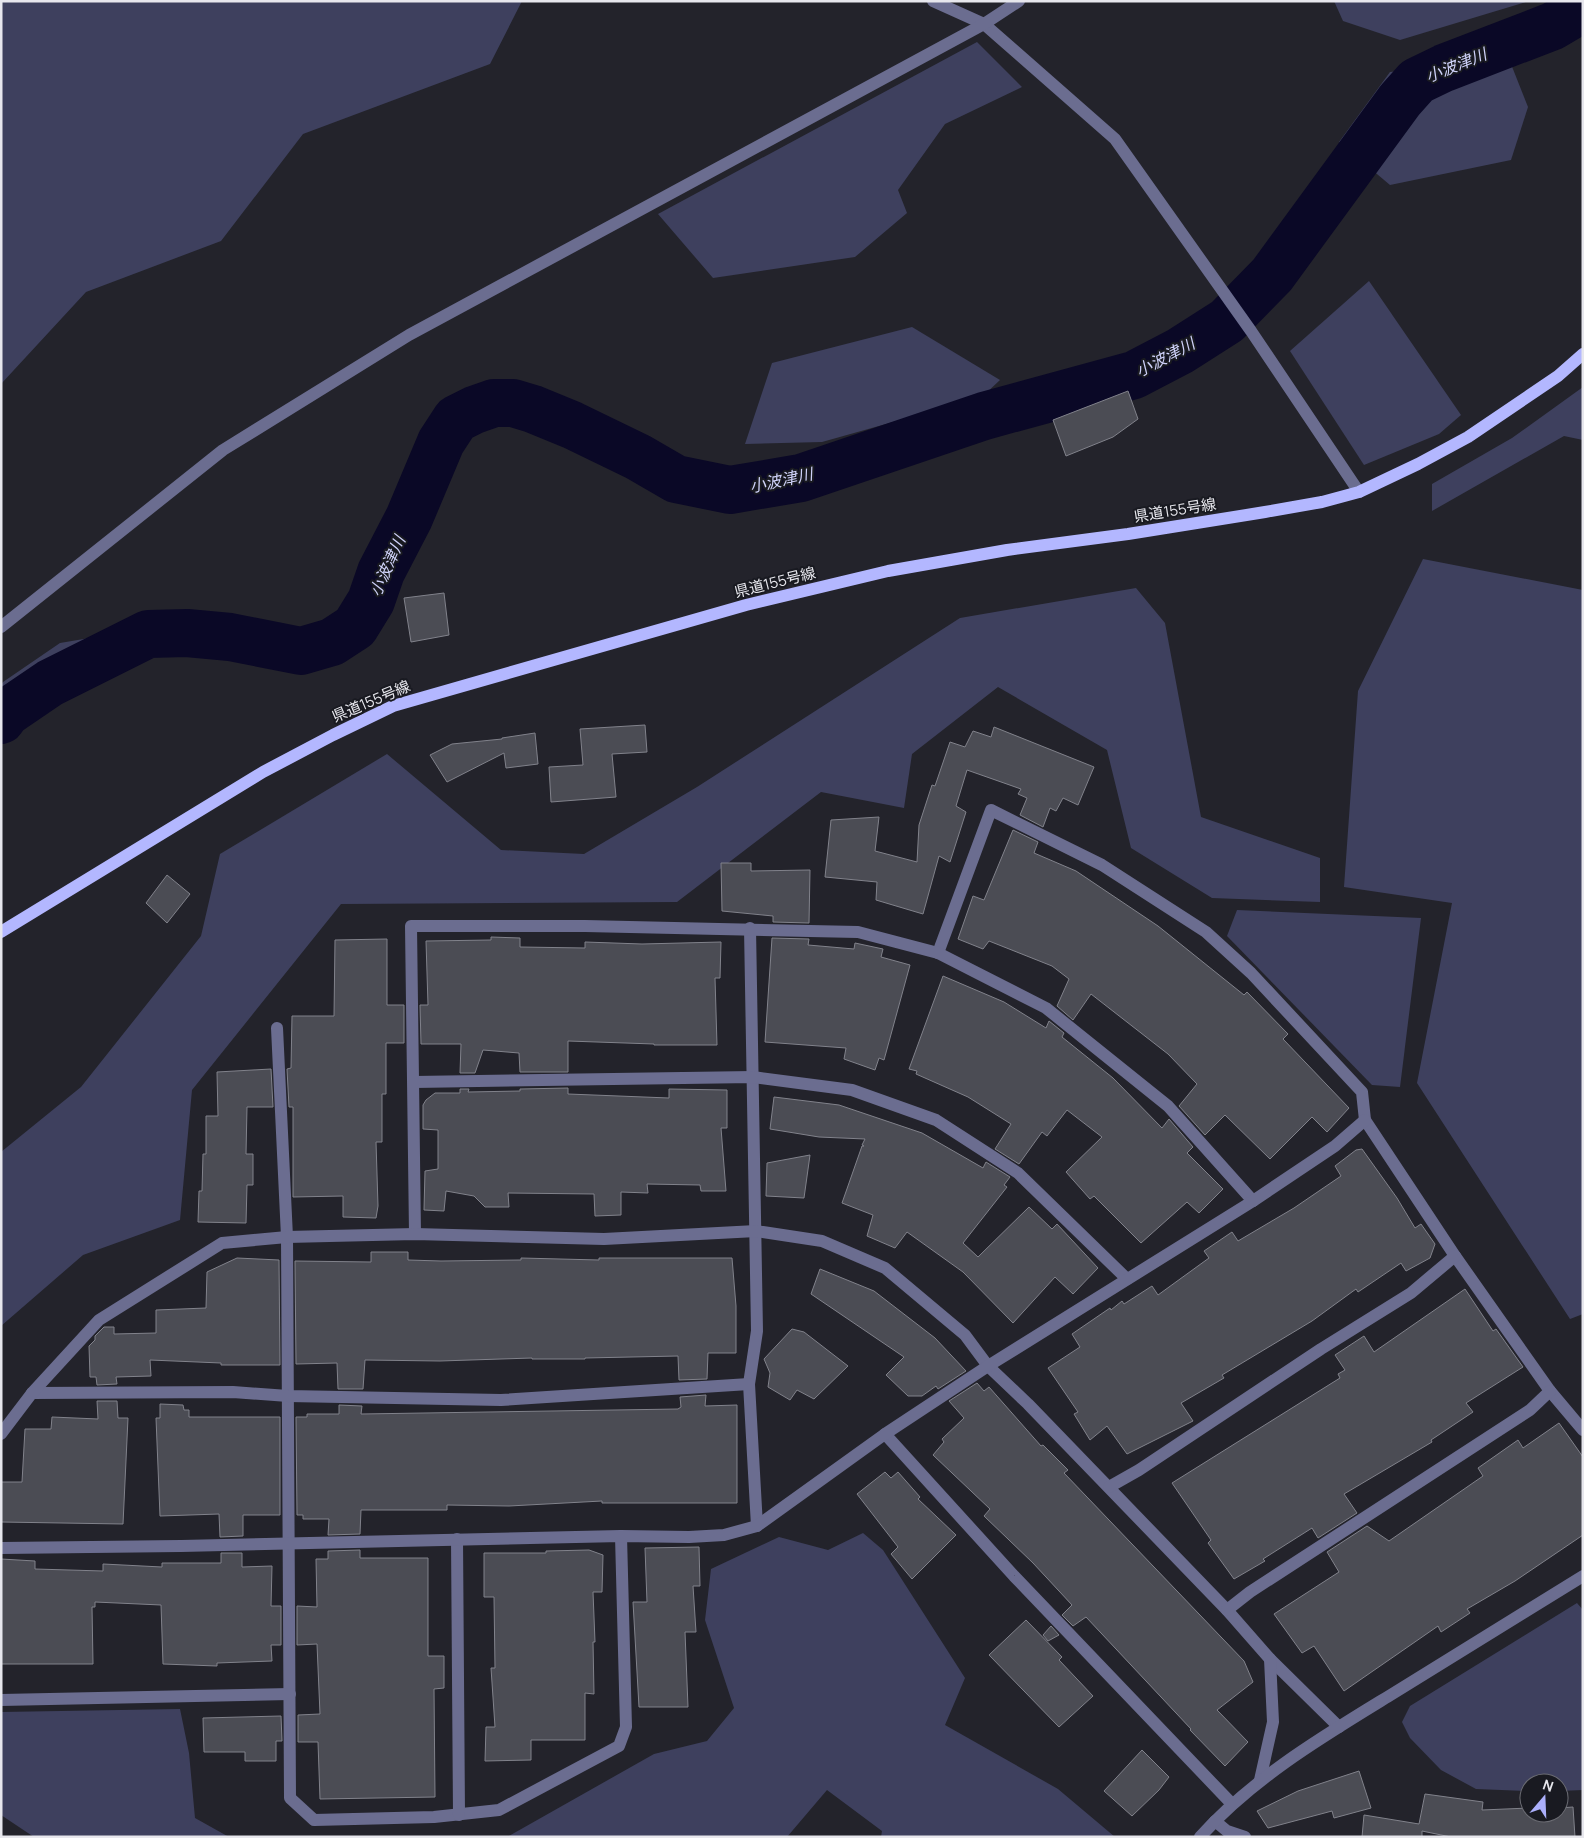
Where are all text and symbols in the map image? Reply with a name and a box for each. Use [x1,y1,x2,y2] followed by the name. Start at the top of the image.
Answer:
[1422,42,1492,87] water label: 小波津川
[1132,331,1200,382] water label: 小波津川
[747,462,817,497] water label: 小波津川
[1132,493,1218,527] street label: 県道155号線
[364,530,411,600] water label: 小波津川
[732,562,818,602] street label: 県道155号線
[329,675,413,727] street label: 県道155号線
[1519,1773,1569,1823] north arrow
[1541,1775,1556,1796] text: N

